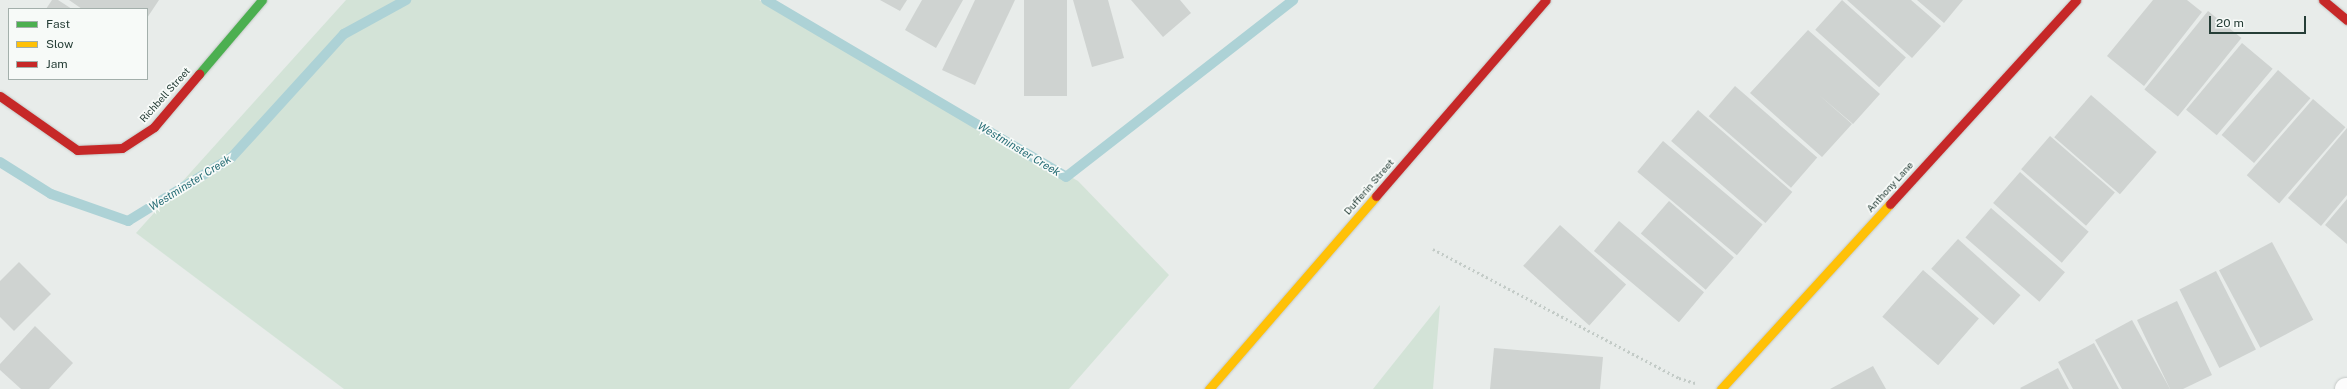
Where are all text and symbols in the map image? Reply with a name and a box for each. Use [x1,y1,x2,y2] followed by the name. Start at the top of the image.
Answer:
[8,8,148,80] legend
[2211,8,2308,34] scale bar
[2216,16,2244,30] text: 20 m
[46,17,70,31] text: Fast
[46,37,73,51] text: Slow
[46,57,68,71] text: Jam
[137,65,193,125] street label: Richbell Street
[975,119,1063,179] water label: Westminster Creek
[147,153,233,213] water label: Westminster Creek
[1342,157,1396,217] street label: Dufferin Street
[1864,159,1916,215] street label: Anthony Lane

